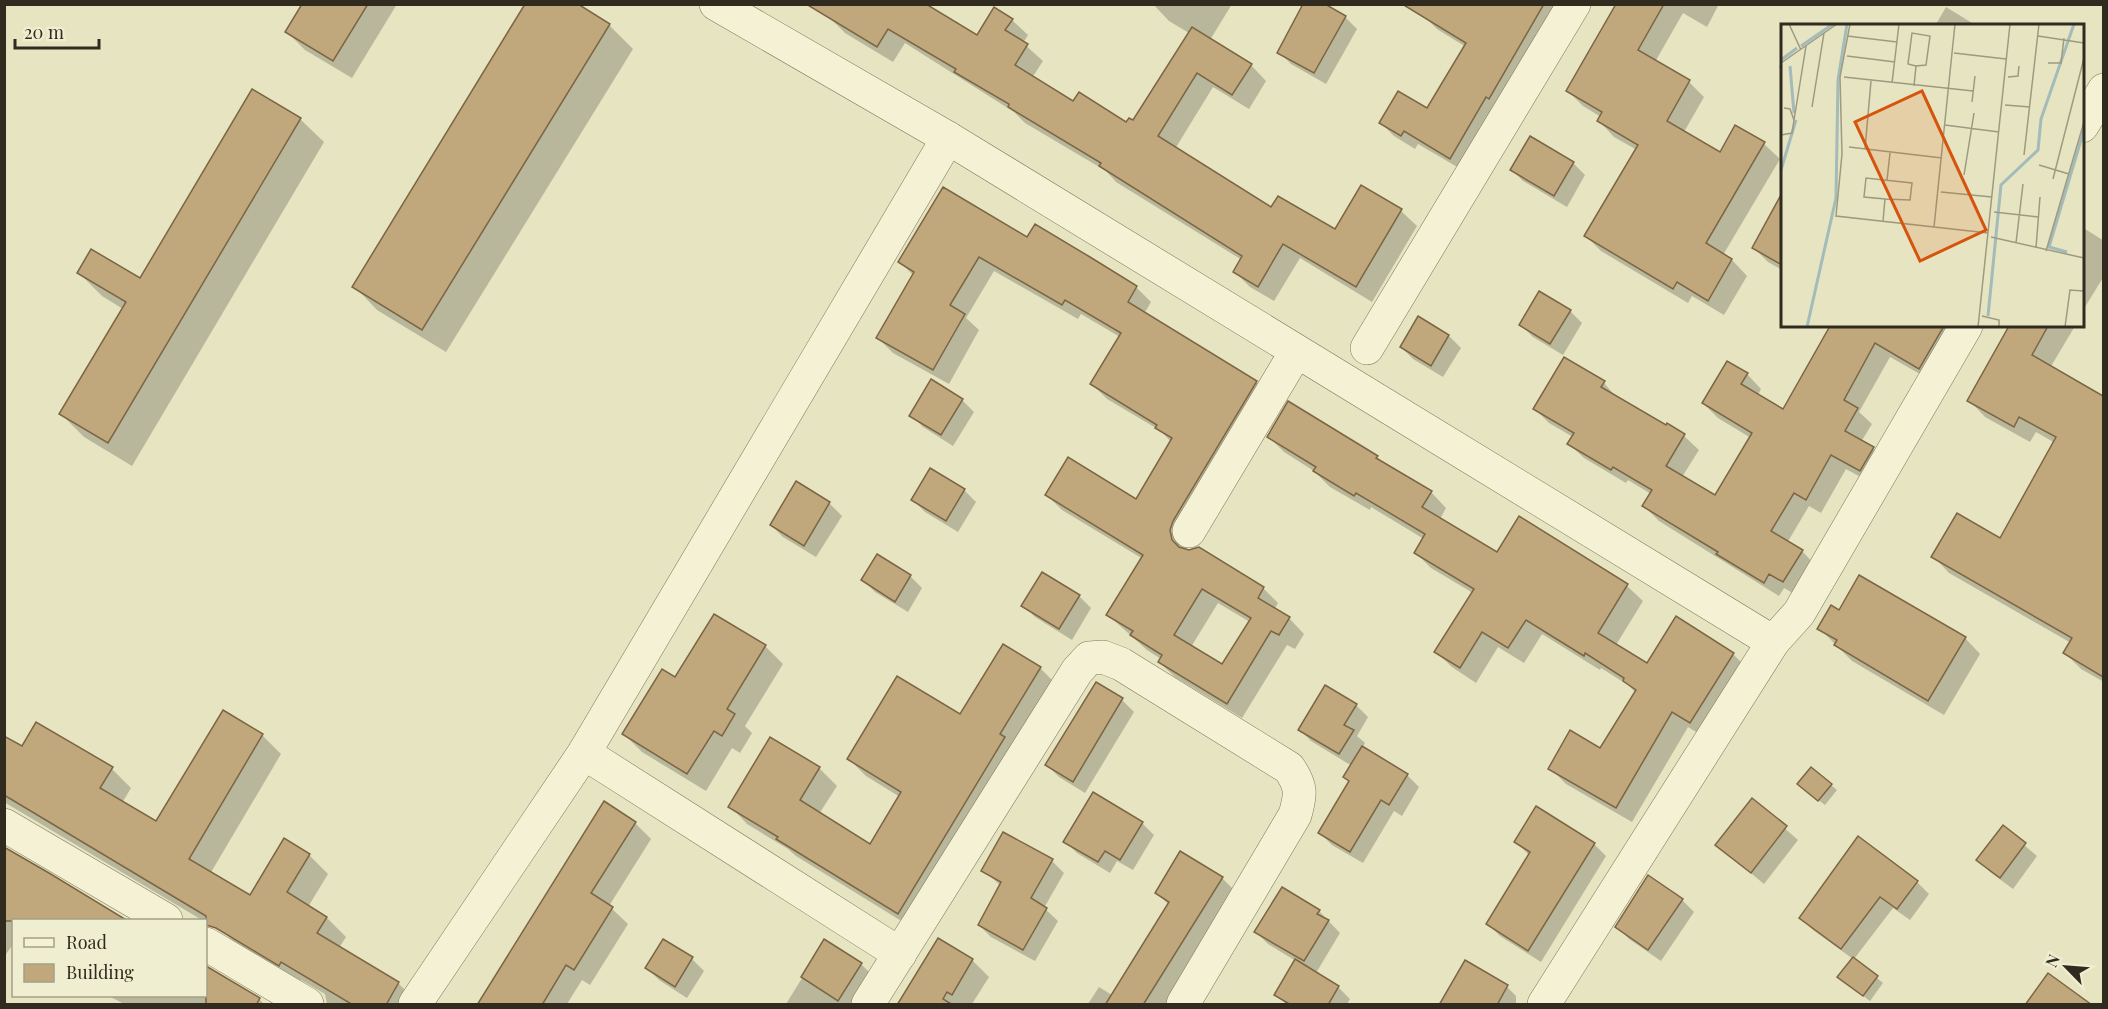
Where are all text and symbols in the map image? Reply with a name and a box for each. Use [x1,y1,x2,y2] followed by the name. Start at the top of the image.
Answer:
[15,12,99,50] scale bar
[24,20,64,44] text: 20 m
[1781,24,2084,327] inset map
[12,919,207,997] legend
[66,930,107,954] text: Road
[2036,937,2096,997] north arrow
[2040,950,2064,970] text: N
[66,960,134,984] text: Building

